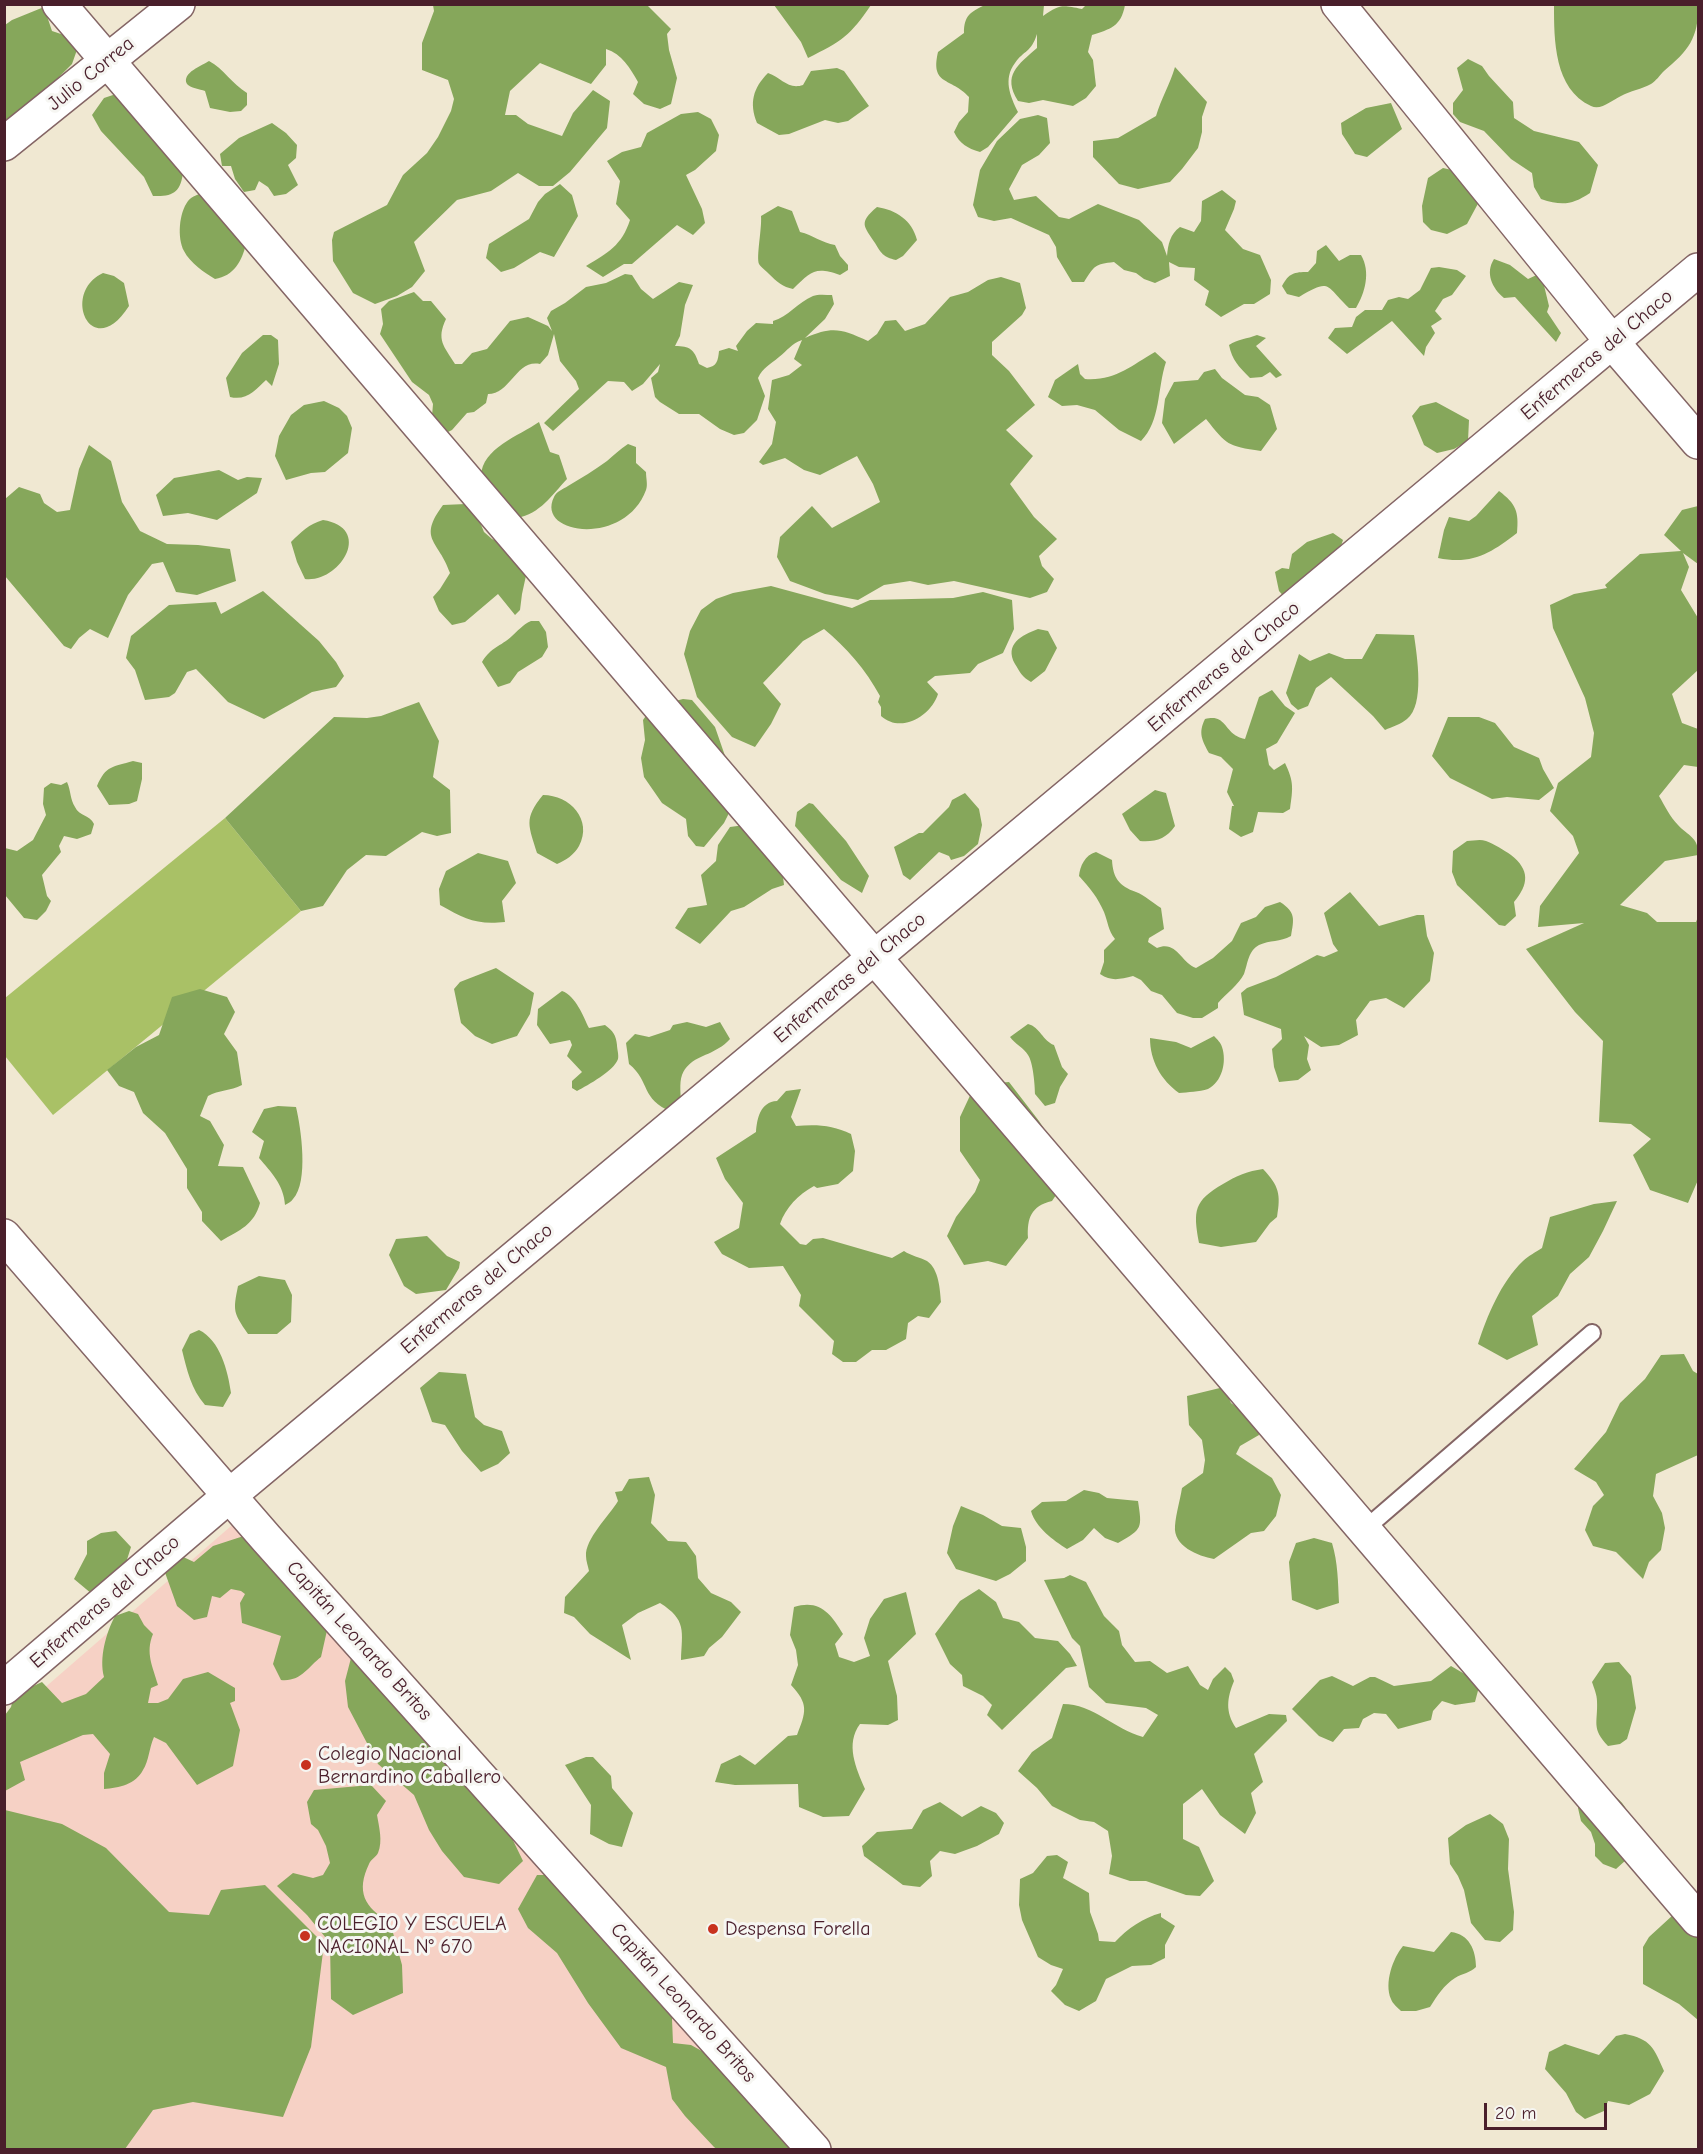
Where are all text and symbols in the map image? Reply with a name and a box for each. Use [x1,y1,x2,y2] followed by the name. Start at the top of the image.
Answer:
[43,32,139,116] street label: Julio Correa
[1516,284,1678,426] street label: Enfermeras del Chaco
[1143,596,1305,738] street label: Enfermeras del Chaco
[769,907,931,1049] street label: Enfermeras del Chaco
[396,1218,558,1360] street label: Enfermeras del Chaco
[25,1530,185,1674] street label: Enfermeras del Chaco
[281,1556,437,1726] street label: Capitán Leonardo Britos
[318,1742,501,1789] place label: Colegio Nacional Bernardino Caballero
[299,1758,313,1772] marker: Colegio Nacional Bernardino Caballero
[317,1912,507,1959] place label: COLEGIO Y ESCUELA NACIONAL N° 670
[725,1917,871,1941] place label: Despensa Forella
[605,1918,761,2088] street label: Capitán Leonardo Britos
[706,1922,720,1936] marker: Despensa Forella
[298,1929,312,1943] marker: COLEGIO Y ESCUELA NACIONAL N° 670
[1487,2091,1610,2129] scale bar
[1495,2103,1536,2124] text: 20 m

